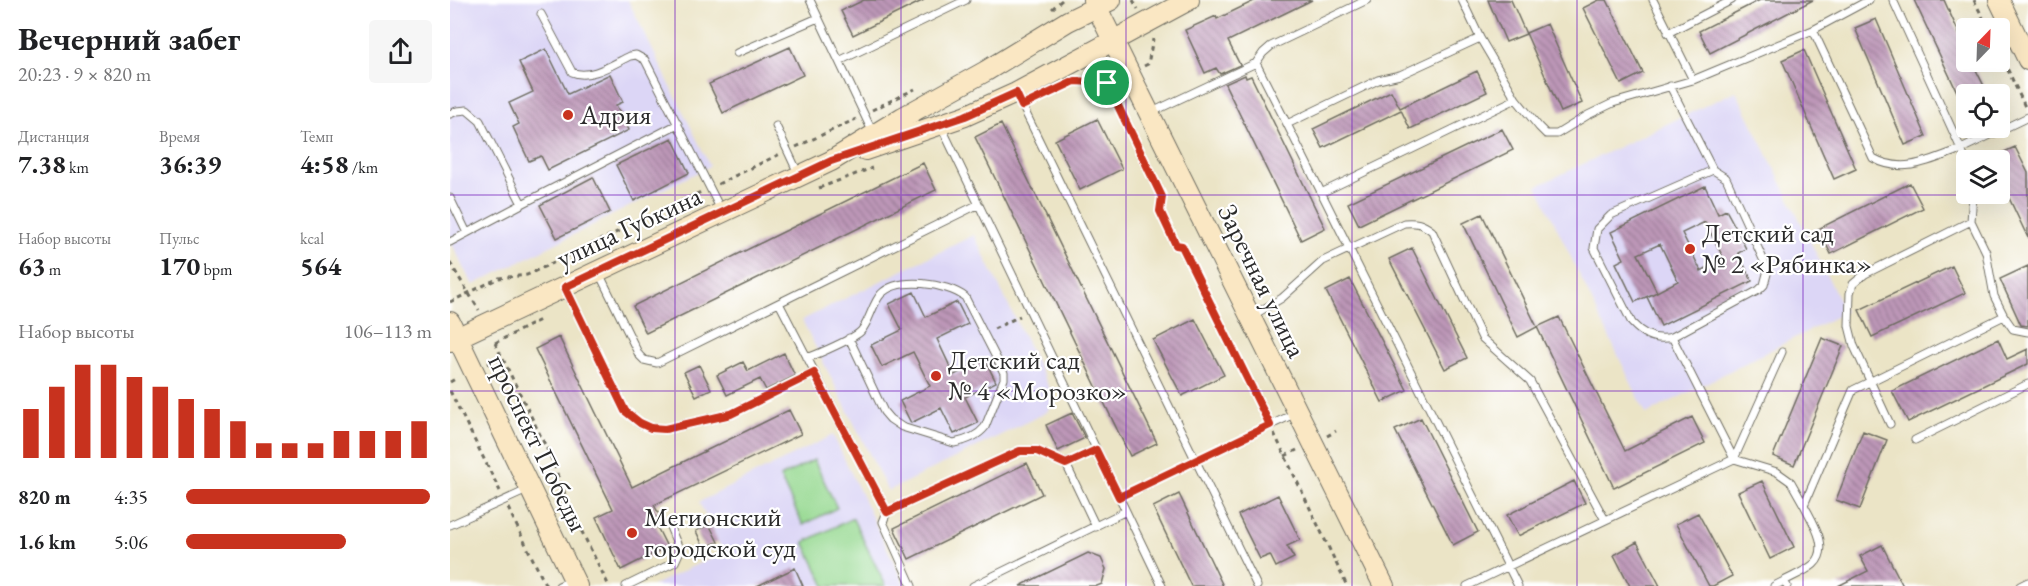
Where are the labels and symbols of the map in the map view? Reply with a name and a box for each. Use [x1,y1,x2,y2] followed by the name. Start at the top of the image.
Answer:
[1956,18,2010,72] north arrow
[1081,57,1132,108] pin
[579,97,651,132] place label: Адрия
[561,108,575,122] marker: Адрия
[551,178,707,275] street label: улица Губкина
[1210,198,1315,363] street label: Заречная улица
[1702,215,1872,281] place label: Детский сад № 2 «Рябинка»
[1683,242,1697,256] marker: Детский сад № 2 «Рябинка»
[948,342,1127,408] place label: Детский сад № 4 «Морозко»
[480,348,596,537] street label: проспект Победы
[929,369,943,383] marker: Детский сад № 4 «Морозко»
[644,499,796,565] place label: Мегионский городской суд
[625,526,639,540] marker: Мегионский городской суд

